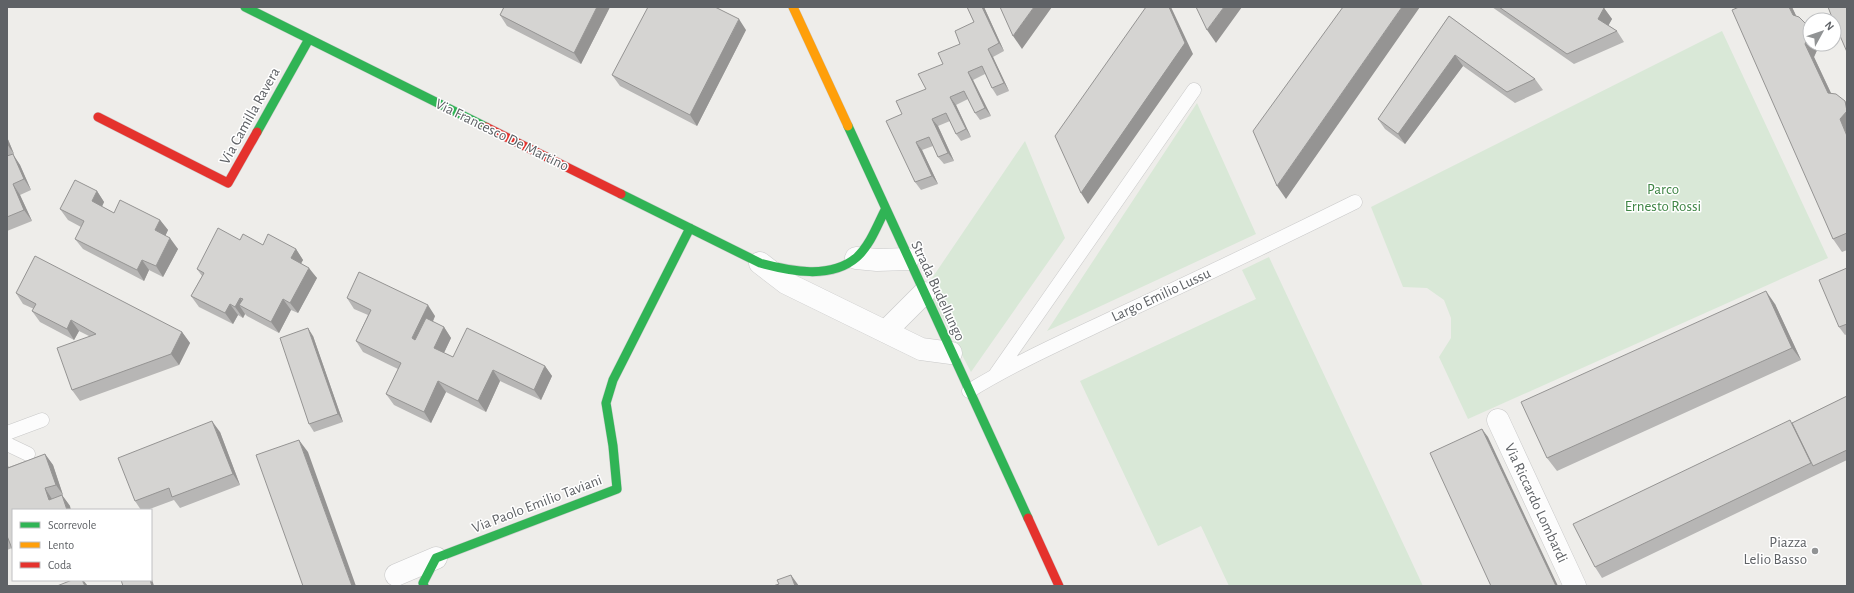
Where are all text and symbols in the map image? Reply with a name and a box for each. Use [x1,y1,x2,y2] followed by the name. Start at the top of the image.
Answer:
[1802,12,1842,52] north arrow
[1823,19,1836,32] text: N
[217,65,283,167] street label: Via Camilla Ravera
[433,96,571,174] street label: Via Francesco De Martino
[1625,182,1701,214] park label: Parco Ernesto Rossi
[908,239,968,343] street label: Strada Budellungo
[1109,265,1213,325] street label: Largo Emilio Lussu
[1502,441,1570,565] street label: Via Riccardo Lombardi
[470,472,604,536] street label: Via Paolo Emilio Taviani
[12,509,152,581] legend
[48,519,96,531] text: Scorrevole
[1743,535,1807,567] place label: Piazza Lelio Basso
[48,539,74,551] text: Lento
[1810,546,1820,556] marker: Piazza Lelio Basso
[48,559,72,571] text: Coda

